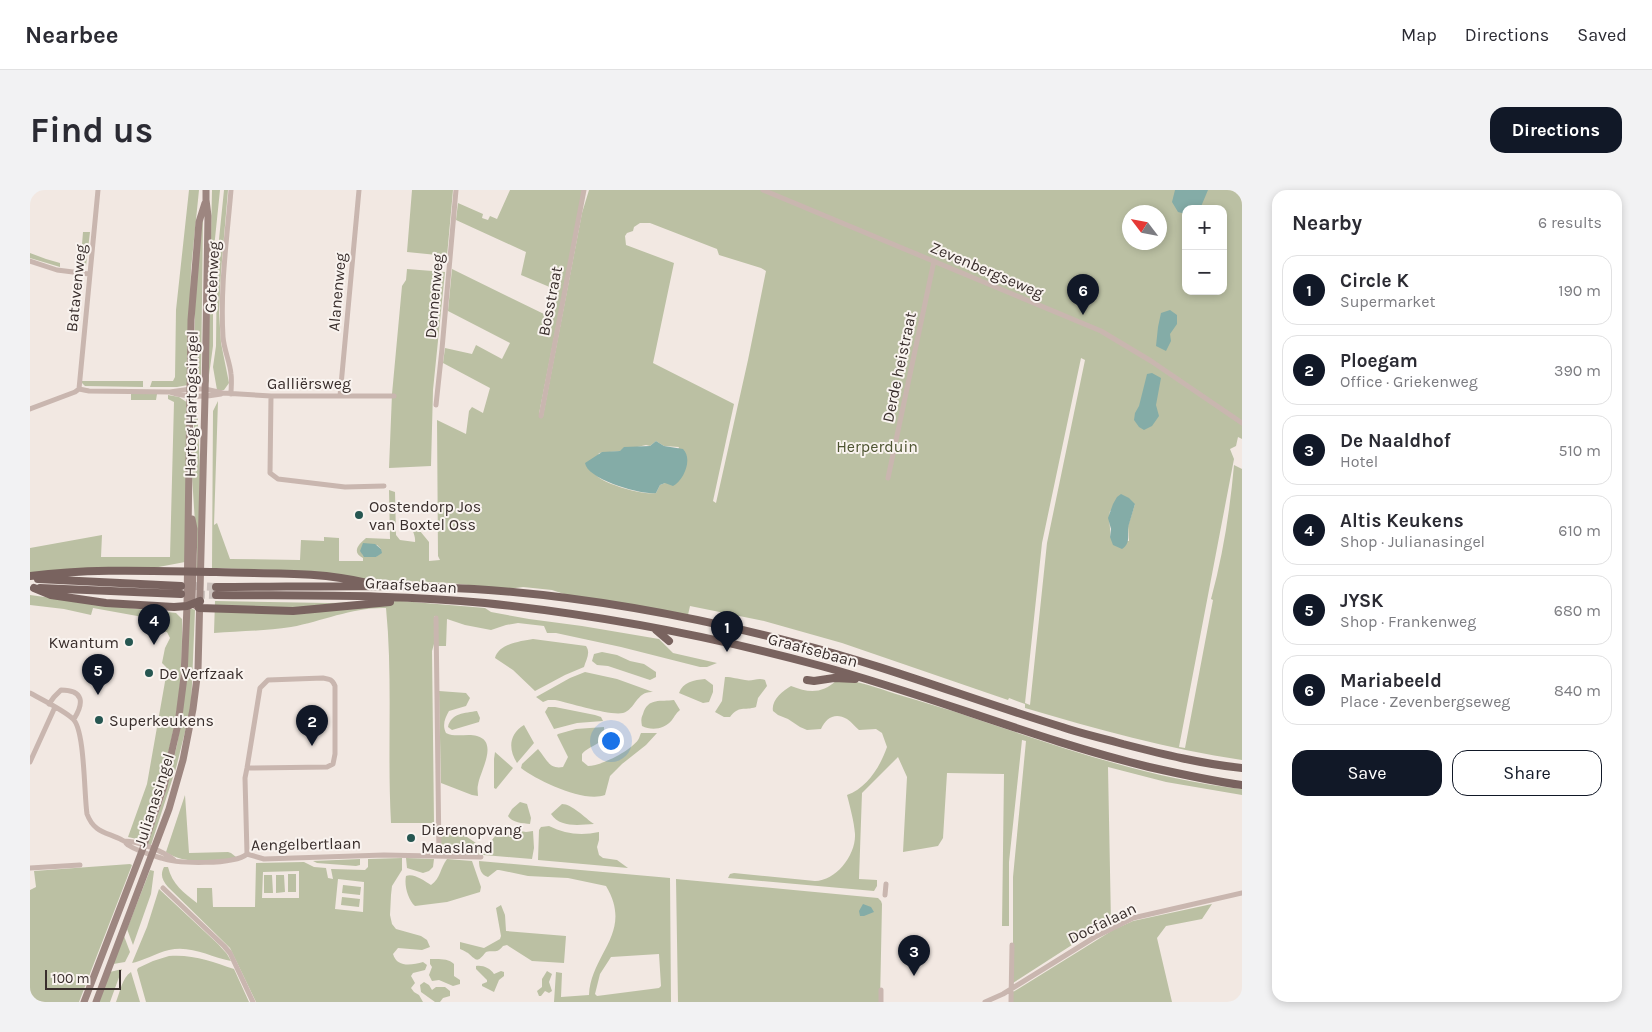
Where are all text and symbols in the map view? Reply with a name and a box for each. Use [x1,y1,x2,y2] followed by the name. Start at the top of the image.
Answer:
[25,21,119,49] text: Nearbee
[1401,24,1437,46] text: Map
[1465,24,1549,46] text: Directions
[1577,24,1627,46] text: Saved
[1490,107,1622,153] button: Directions
[30,110,153,151] text: Find us
[1122,205,1167,250] north arrow
[1182,205,1227,295] map controls
[1182,205,1227,250] button: +
[1292,211,1362,235] text: Nearby
[1538,213,1602,232] text: 6 results
[927,238,1047,302] street label: Zevenbergseweg
[201,241,223,313] street label: Gotenweg
[62,243,90,333] street label: Batavenweg
[1182,250,1227,295] button: −
[324,252,350,332] street label: Alanenweg
[421,253,447,339] street label: Dennenweg
[534,264,566,338] street label: Bosstraat
[1340,270,1409,292] text: Circle K
[1067,274,1099,315] pin: 6
[1306,281,1312,300] text: 1
[1558,281,1601,300] text: 190 m
[1340,292,1436,311] text: Supermarket
[878,310,920,424] street label: Derde heistraat
[180,331,202,477] street label: Hartog Hartogsingel
[1340,350,1418,372] text: Ploegam
[1304,361,1314,380] text: 2
[1554,361,1601,380] text: 390 m
[1340,372,1478,391] text: Office · Griekenweg
[267,374,351,393] street label: Galliërsweg
[1340,430,1451,452] text: De Naaldhof
[836,437,918,456] park label: Herperduin
[1304,441,1314,460] text: 3
[1558,441,1601,460] text: 510 m
[1340,452,1378,471] text: Hotel
[369,497,481,534] place label: Oostendorp Jos van Boxtel Oss
[353,509,365,521] marker: Oostendorp Jos van Boxtel Oss
[1340,510,1464,532] text: Altis Keukens
[1304,521,1314,540] text: 4
[1558,521,1601,540] text: 610 m
[1340,532,1485,551] text: Shop · Julianasingel
[364,573,458,597] street label: Graafsebaan
[1340,590,1384,612] text: JYSK
[1304,601,1314,620] text: 5
[1554,601,1601,620] text: 680 m
[138,604,170,645] pin: 4
[711,611,743,652] pin: 1
[1340,612,1476,631] text: Shop · Frankenweg
[766,629,860,671] street label: Graafsebaan
[49,633,119,652] place label: Kwantum
[123,636,135,648] marker: Kwantum
[82,654,114,695] pin: 5
[159,664,244,683] place label: De Verfzaak
[143,667,155,679] marker: De Verfzaak
[1340,670,1442,692] text: Mariabeeld
[1304,681,1314,700] text: 6
[1554,681,1601,700] text: 840 m
[1340,692,1510,711] text: Place · Zevenbergseweg
[296,705,328,746] pin: 2
[109,711,214,730] place label: Superkeukens
[93,714,105,726] marker: Superkeukens
[598,728,624,754] your location
[1292,750,1442,796] button: Save
[1452,750,1602,796] button: Share
[130,751,178,849] street label: Julianasingel
[421,820,522,857] place label: Dierenopvang Maasland
[405,832,417,844] marker: Dierenopvang Maasland
[251,834,361,854] street label: Aengelbertlaan
[1065,898,1139,948] street label: Docfalaan
[898,935,930,976] pin: 3
[45,967,121,990] scale bar
[52,970,90,987] text: 100 m

